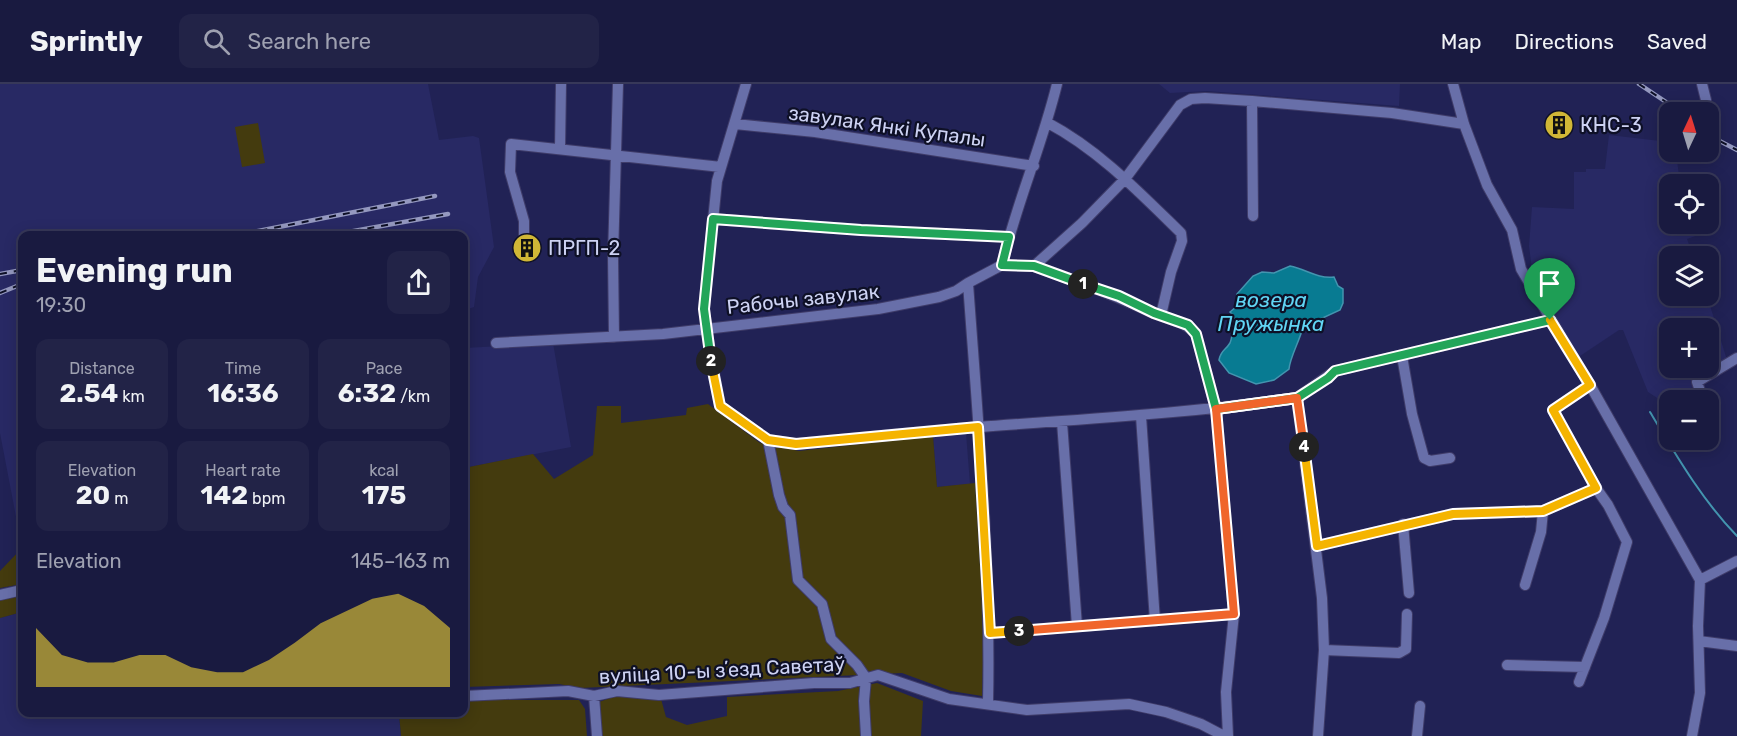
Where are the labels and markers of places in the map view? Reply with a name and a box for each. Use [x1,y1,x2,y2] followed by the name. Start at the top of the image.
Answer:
[1543,109,1575,141] building icon: КНС-3
[1580,113,1642,137] place label: КНС-3
[511,232,543,264] building icon: ПРГП-2
[548,236,620,260] place label: ПРГП-2
[1524,258,1575,320] pin
[1068,269,1098,299] pin: 1
[696,346,726,376] pin: 2
[1289,432,1319,462] pin: 4
[1004,616,1034,646] pin: 3

